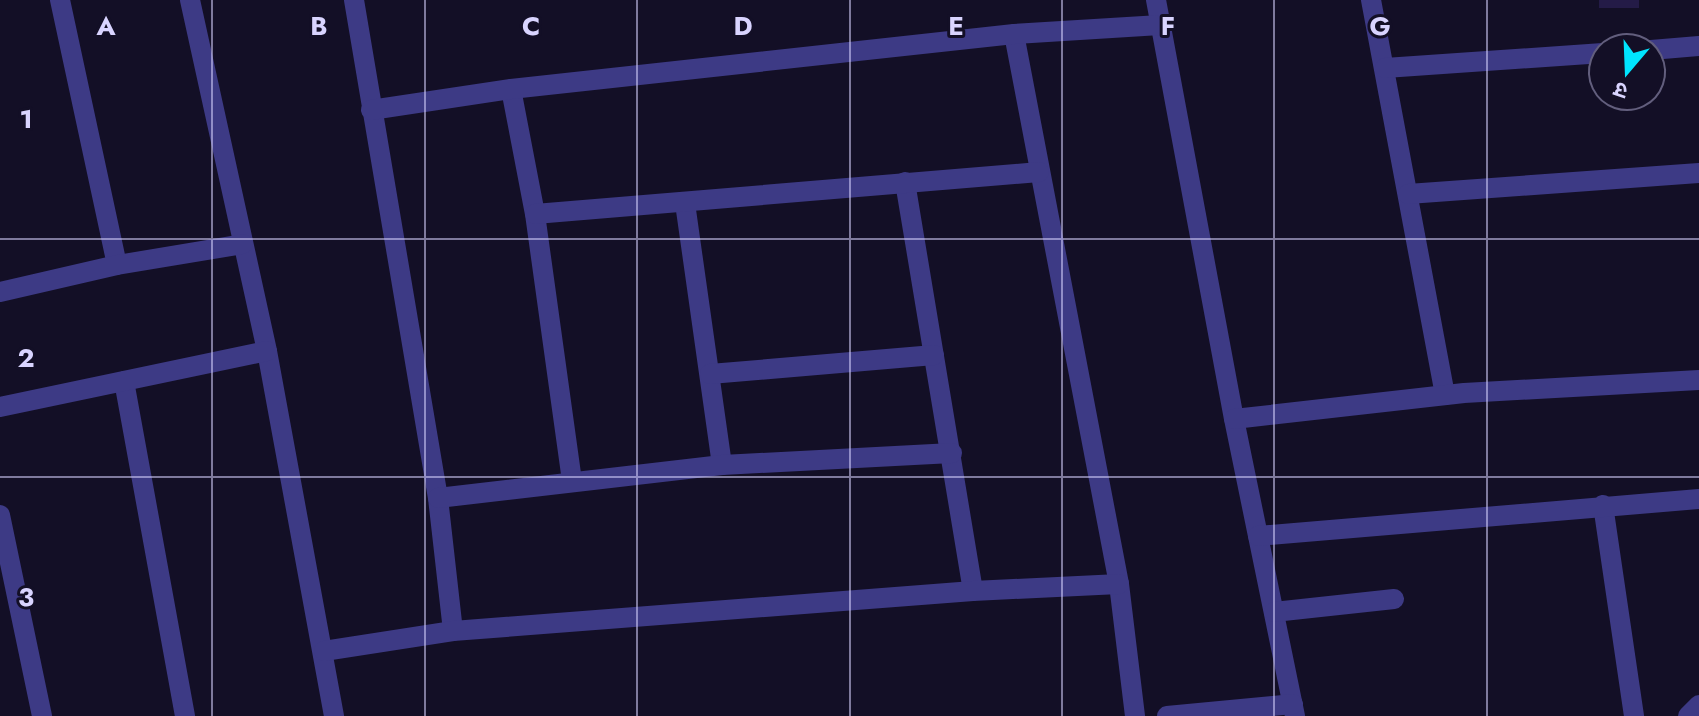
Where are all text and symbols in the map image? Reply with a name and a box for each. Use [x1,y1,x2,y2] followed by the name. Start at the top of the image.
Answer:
[95,7,116,45] text: A
[310,7,328,45] text: B
[522,7,540,45] text: C
[733,7,753,45] text: D
[948,7,964,45] text: E
[1161,7,1175,45] text: F
[1369,7,1391,45] text: G
[1587,32,1667,112] north arrow
[1608,73,1632,108] text: उ
[19,100,33,138] text: 1
[17,339,35,377] text: 2
[18,578,34,616] text: 3

